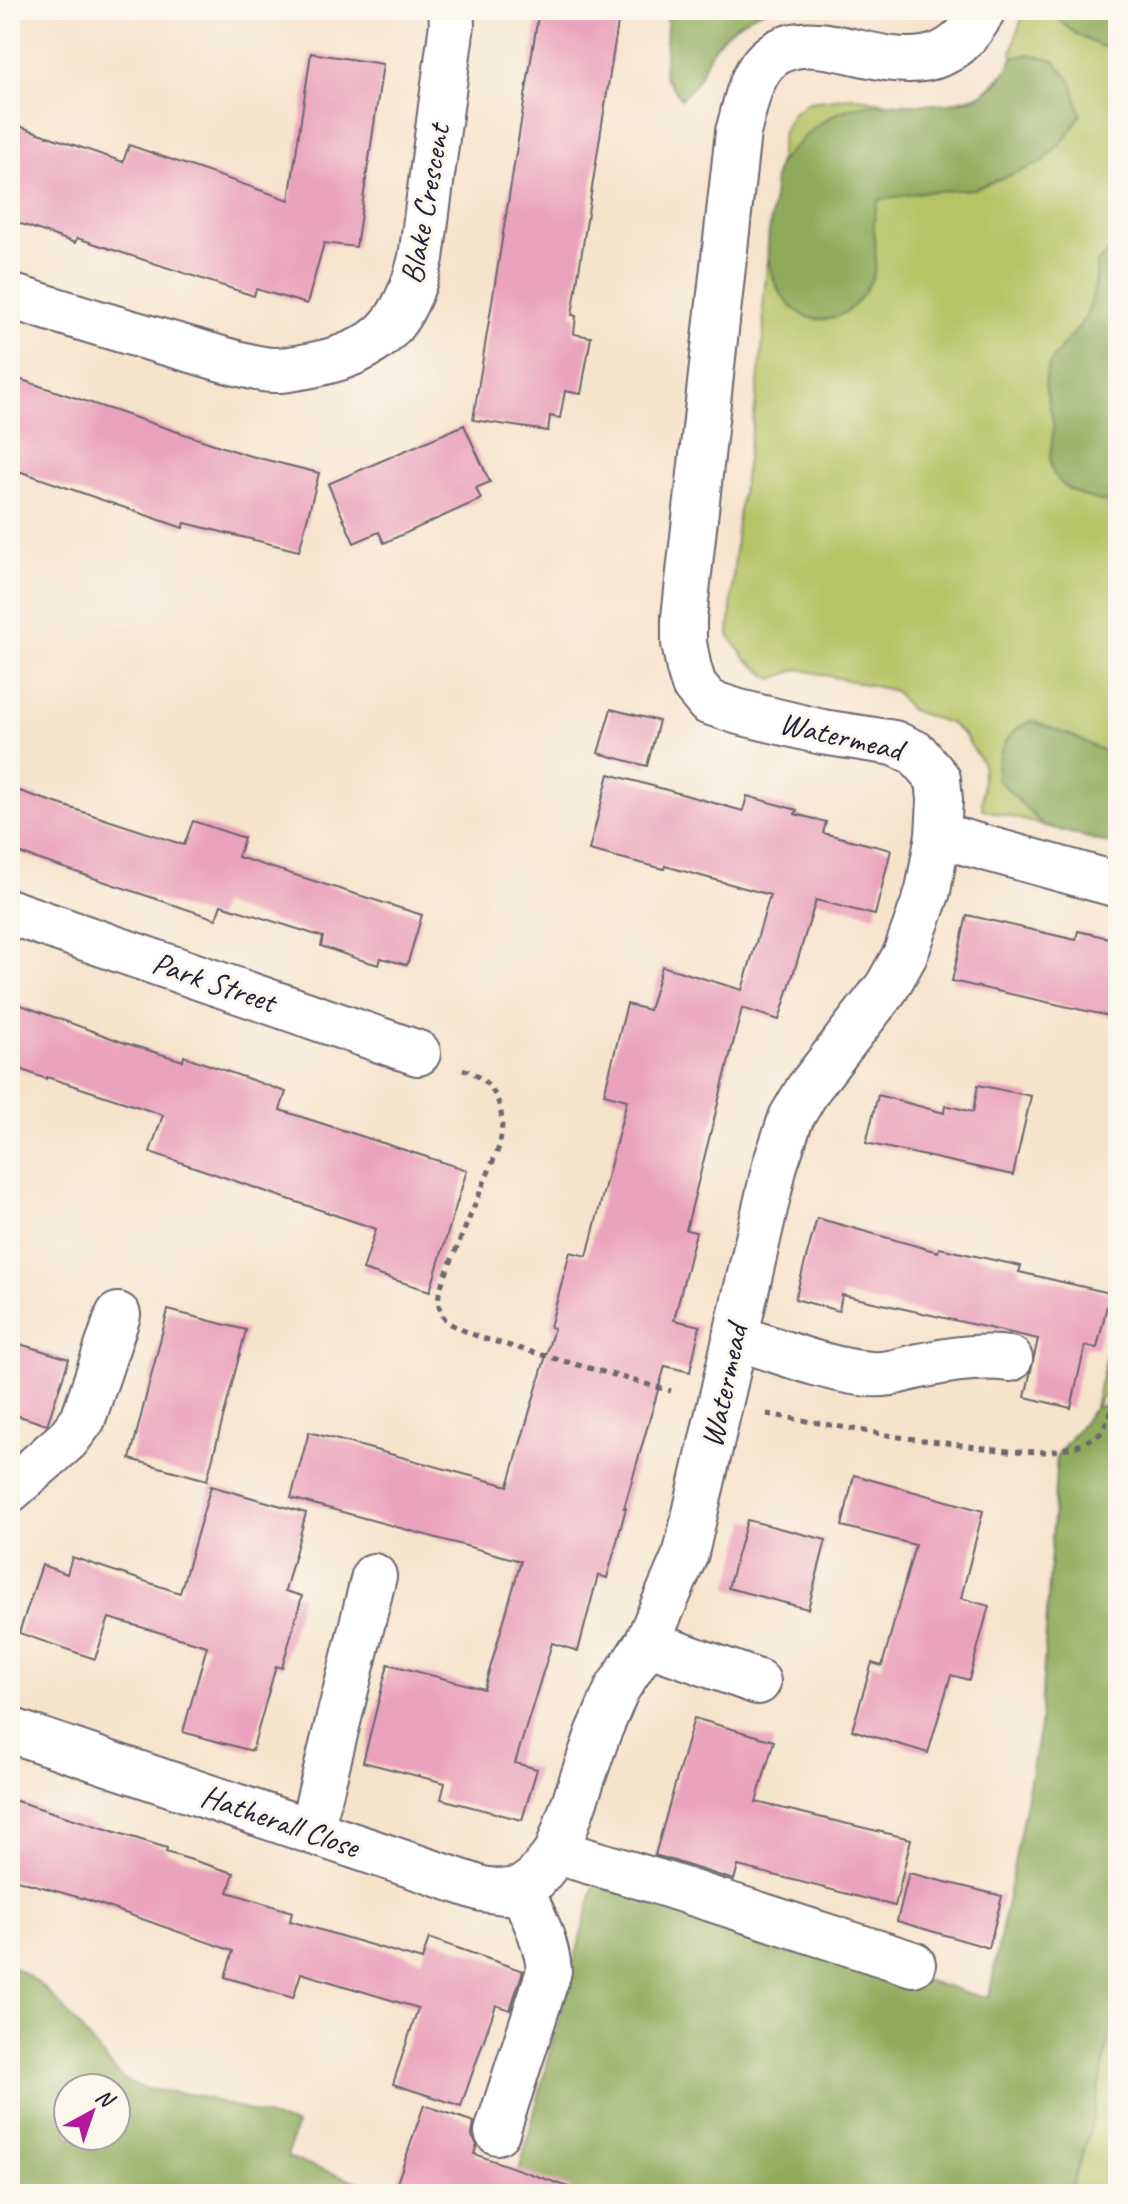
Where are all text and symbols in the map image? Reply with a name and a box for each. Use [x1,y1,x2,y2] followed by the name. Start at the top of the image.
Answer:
[391,118,460,287] street label: Blake Crescent
[776,702,911,771] street label: Watermead
[147,942,284,1023] street label: Park Street
[691,1317,758,1451] street label: Watermead
[196,1775,367,1868] street label: Hatherall Close
[52,2072,132,2152] north arrow
[90,2082,121,2115] text: N

